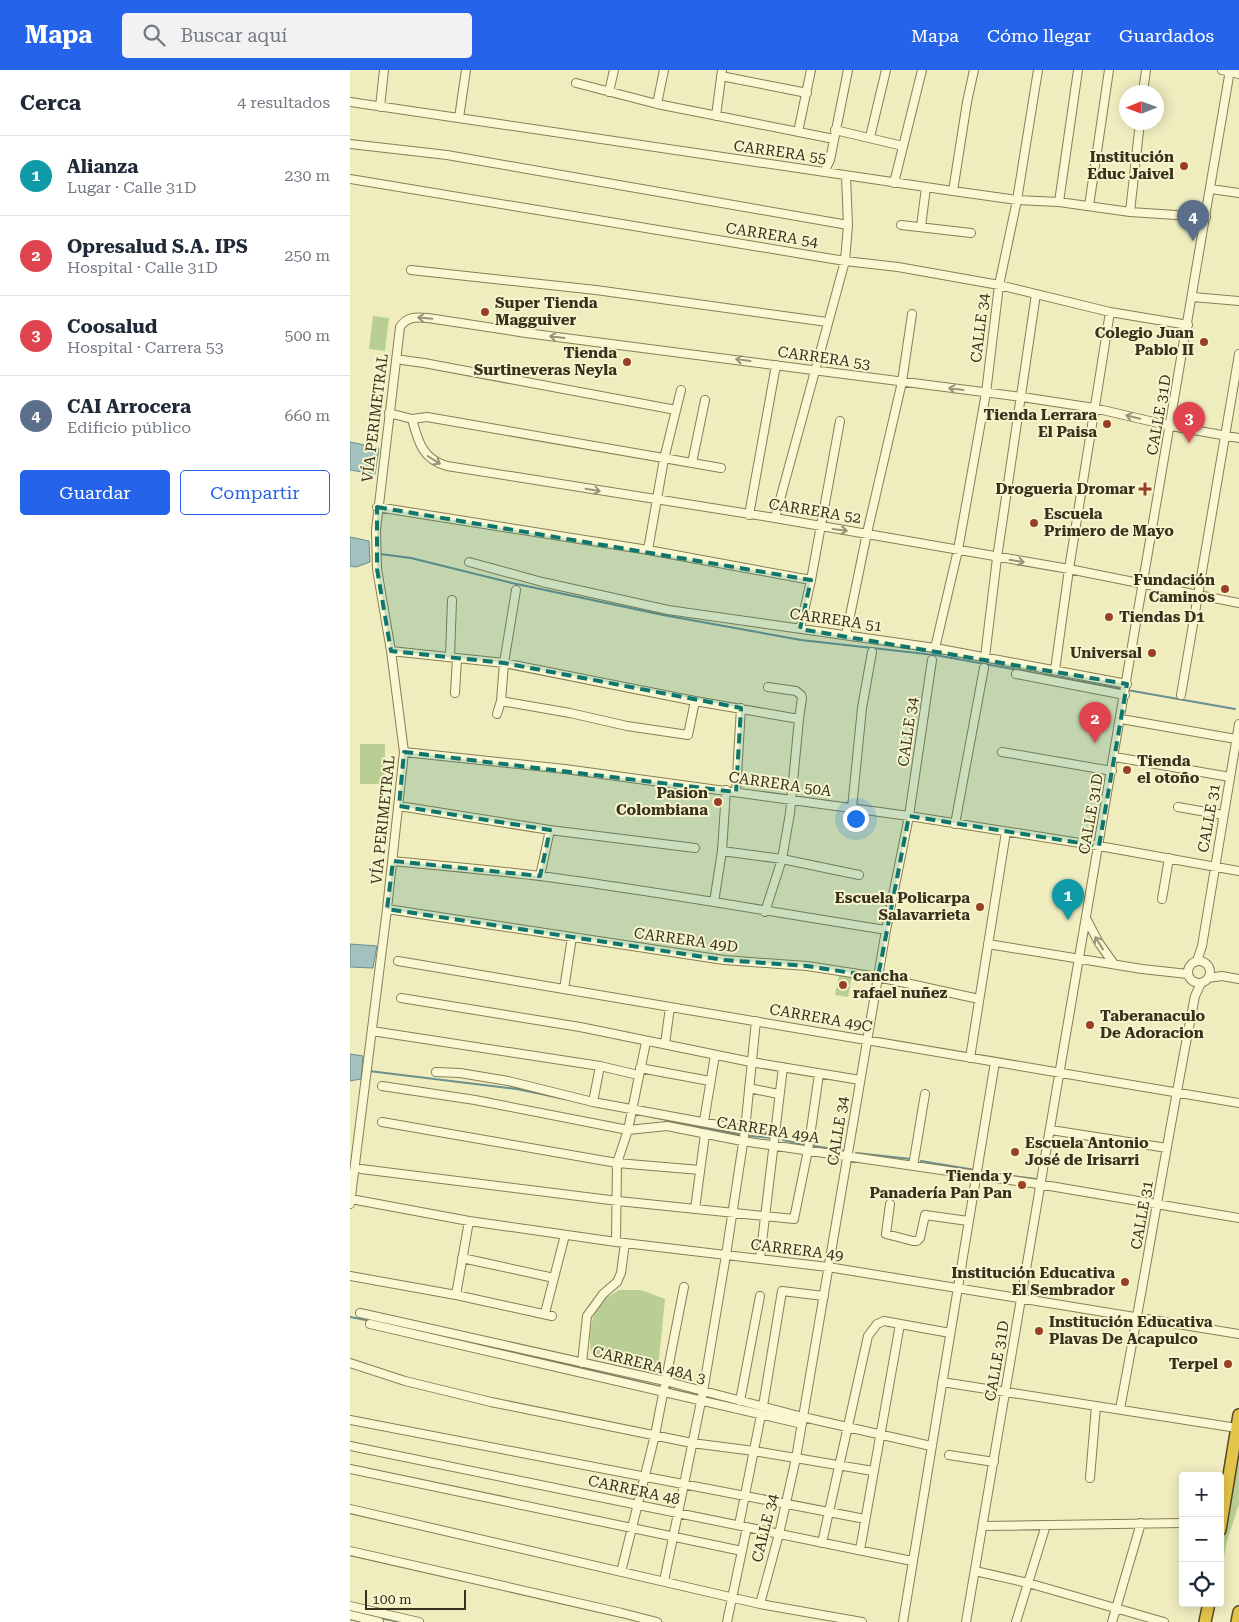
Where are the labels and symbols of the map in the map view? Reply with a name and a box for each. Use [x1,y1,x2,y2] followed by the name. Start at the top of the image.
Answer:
[1119,85,1164,130] north arrow
[733,137,827,167] street label: CARRERA 55
[1087,148,1174,183] place label: Institución Educ Jaivel
[1178,160,1190,172] marker: Institución Educ Jaivel
[1177,200,1209,241] pin: 4
[724,219,820,251] street label: CARRERA 54
[967,292,993,364] street label: CALLE 34
[495,294,598,329] place label: Super Tienda Magguiver
[479,306,491,318] marker: Super Tienda Magguiver
[417,313,433,323] one-way arrow
[1095,324,1194,359] place label: Colegio Juan Pablo II
[550,331,566,341] one-way arrow
[1198,336,1210,348] marker: Colegio Juan Pablo II
[777,343,871,373] street label: CARRERA 53
[474,344,617,379] place label: Tienda Surtineveras Neyla
[358,353,392,483] street label: VÍA PERIMETRAL
[736,355,752,365] one-way arrow
[621,356,633,368] marker: Tienda Surtineveras Neyla
[1143,373,1175,457] street label: CALLE 31D
[949,384,965,394] one-way arrow
[1173,402,1205,443] pin: 3
[984,406,1097,441] place label: Tienda Lerrara El Paisa
[1125,412,1141,421] one-way arrow
[1101,418,1113,430] marker: Tienda Lerrara El Paisa
[427,455,441,465] one-way arrow
[995,480,1135,498] place label: Drogueria Dromar
[1139,483,1151,495] marker: Drogueria Dromar
[585,485,601,495] one-way arrow
[767,495,863,527] street label: CARRERA 52
[1044,505,1174,540] place label: Escuela Primero de Mayo
[1028,517,1040,529] marker: Escuela Primero de Mayo
[832,525,848,535] one-way arrow
[1009,556,1025,566] one-way arrow
[1134,571,1215,606] place label: Fundación Caminos
[1219,583,1231,595] marker: Fundación Caminos
[789,605,883,635] street label: CARRERA 51
[1119,608,1205,626] place label: Tiendas D1
[1103,611,1115,623] marker: Tiendas D1
[1070,644,1142,662] place label: Universal
[1146,647,1158,659] marker: Universal
[894,695,922,768] street label: CALLE 34
[1079,702,1111,743] pin: 2
[1137,752,1200,787] place label: Tienda el otoño
[367,755,399,885] street label: VÍA PERIMETRAL
[1121,764,1133,776] marker: Tienda el otoño
[727,768,833,800] street label: CARRERA 50A
[1075,772,1107,856] street label: CALLE 31D
[1194,782,1224,854] street label: CALLE 31
[616,784,708,819] place label: Pasion Colombiana
[712,796,724,808] marker: Pasion Colombiana
[843,806,869,832] your location
[1052,879,1084,920] pin: 1
[835,889,970,924] place label: Escuela Policarpa Salavarrieta
[974,901,986,913] marker: Escuela Policarpa Salavarrieta
[633,924,739,956] street label: CARRERA 49D
[1094,936,1104,950] one-way arrow
[853,967,947,1002] place label: cancha rafael nuñez
[837,979,849,991] marker: cancha rafael nuñez
[768,1000,874,1036] street label: CARRERA 49C
[1100,1007,1206,1042] place label: Taberanaculo De Adoracion
[1084,1019,1096,1031] marker: Taberanaculo De Adoracion
[824,1094,852,1167] street label: CALLE 34
[715,1113,821,1147] street label: CARRERA 49A
[1025,1134,1149,1169] place label: Escuela Antonio José de Irisarri
[1009,1146,1021,1158] marker: Escuela Antonio José de Irisarri
[869,1167,1012,1202] place label: Tienda y Panadería Pan Pan
[1016,1179,1028,1191] marker: Tienda y Panadería Pan Pan
[1127,1179,1157,1251] street label: CALLE 31
[750,1235,844,1265] street label: CARRERA 49
[951,1264,1115,1299] place label: Institución Educativa El Sembrador
[1119,1276,1131,1288] marker: Institución Educativa El Sembrador
[1049,1313,1213,1348] place label: Institución Educativa Plavas De Acapulco
[981,1319,1013,1403] street label: CALLE 31D
[1033,1325,1045,1337] marker: Institución Educativa Plavas De Acapulco
[591,1342,707,1388] street label: CARRERA 48A 3
[1169,1355,1218,1373] place label: Terpel
[1222,1358,1234,1370] marker: Terpel
[586,1471,682,1509] street label: CARRERA 48
[748,1491,782,1564] street label: CALLE 34
[365,1587,466,1610] scale bar

